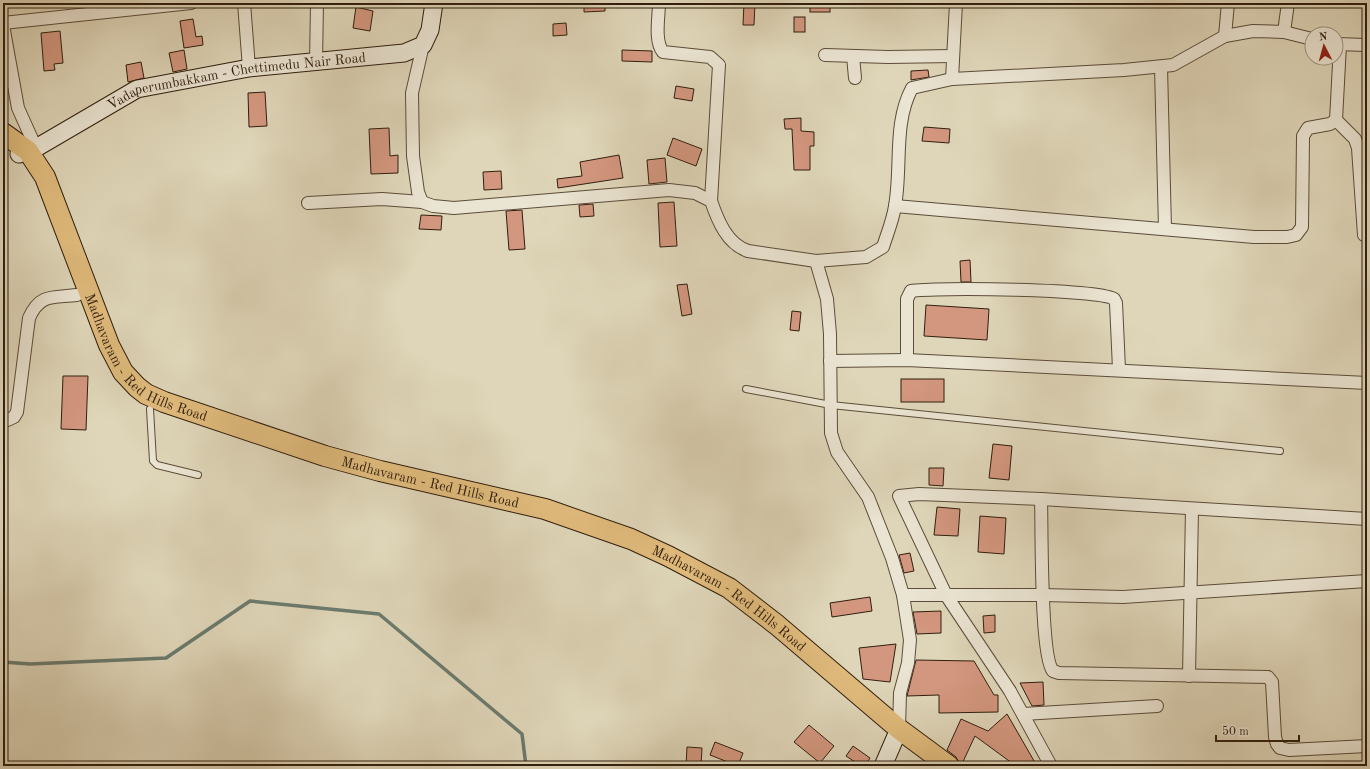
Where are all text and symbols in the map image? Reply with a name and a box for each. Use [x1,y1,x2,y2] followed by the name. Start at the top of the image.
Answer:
[1304,26,1344,66] north arrow
[1318,32,1328,43] text: N
[105,51,366,113] street label: Vadaperumbakkam - Chettimedu Nair Road
[82,292,209,424] street label: Madhavaram - Red Hills Road
[340,455,520,511] street label: Madhavaram - Red Hills Road
[649,544,808,654] street label: Madhavaram - Red Hills Road
[1216,717,1299,743] scale bar
[1222,725,1249,738] text: 50 m

